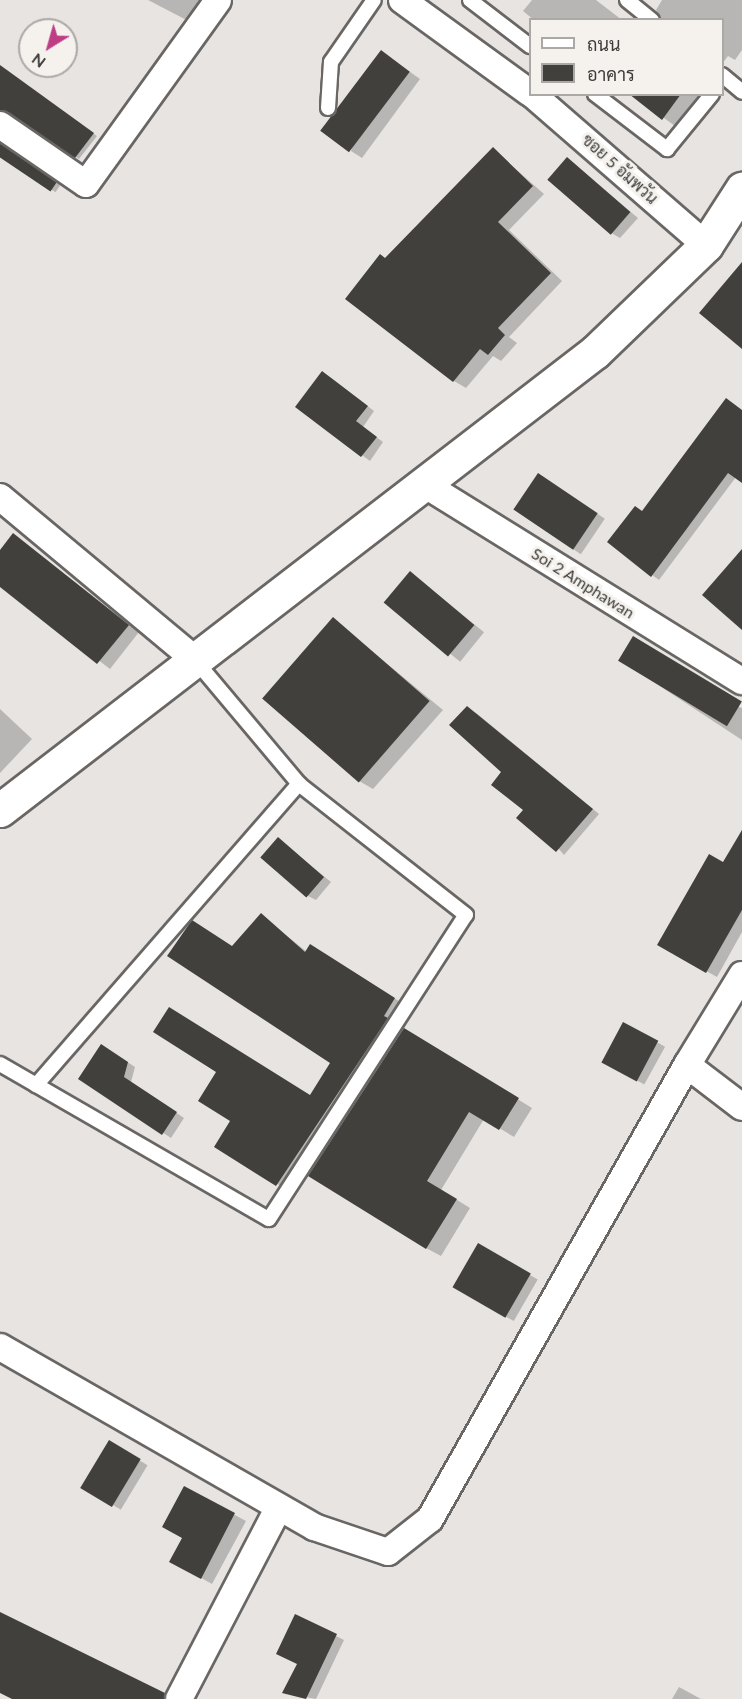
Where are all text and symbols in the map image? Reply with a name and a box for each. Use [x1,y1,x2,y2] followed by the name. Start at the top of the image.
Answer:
[18,18,78,78] north arrow
[529,18,724,96] legend
[587,33,620,55] text: ถนน
[27,50,49,72] text: N
[587,63,635,85] text: อาคาร
[578,130,662,208] street label: ซอย 5 อัมพวัน
[528,544,638,622] street label: Soi 2 Amphawan

